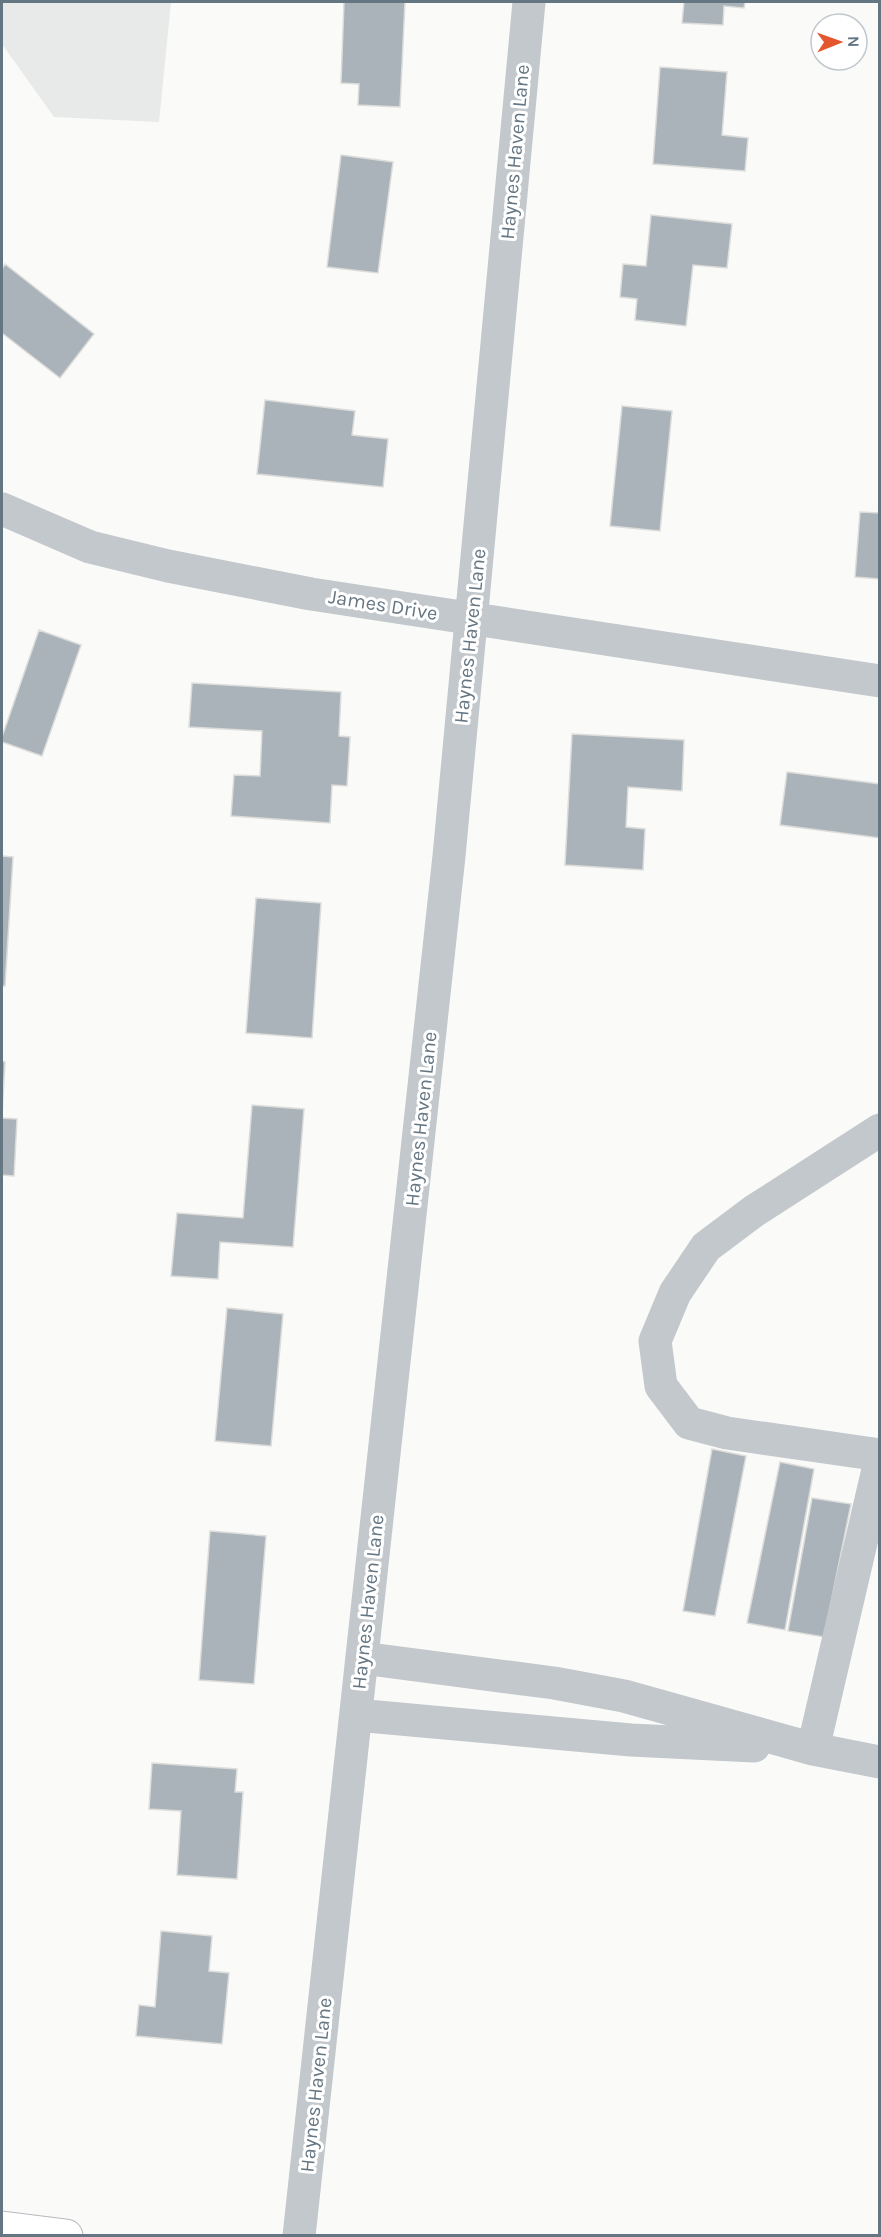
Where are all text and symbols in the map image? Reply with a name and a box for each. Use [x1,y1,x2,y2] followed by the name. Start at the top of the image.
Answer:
[809,12,869,72] north arrow
[844,36,863,48] text: N
[496,64,534,240] street label: Haynes Haven Lane
[449,548,491,724] street label: Haynes Haven Lane
[327,585,439,625] street label: James Drive
[400,1031,442,1207] street label: Haynes Haven Lane
[347,1514,389,1690] street label: Haynes Haven Lane
[295,1997,337,2173] street label: Haynes Haven Lane

